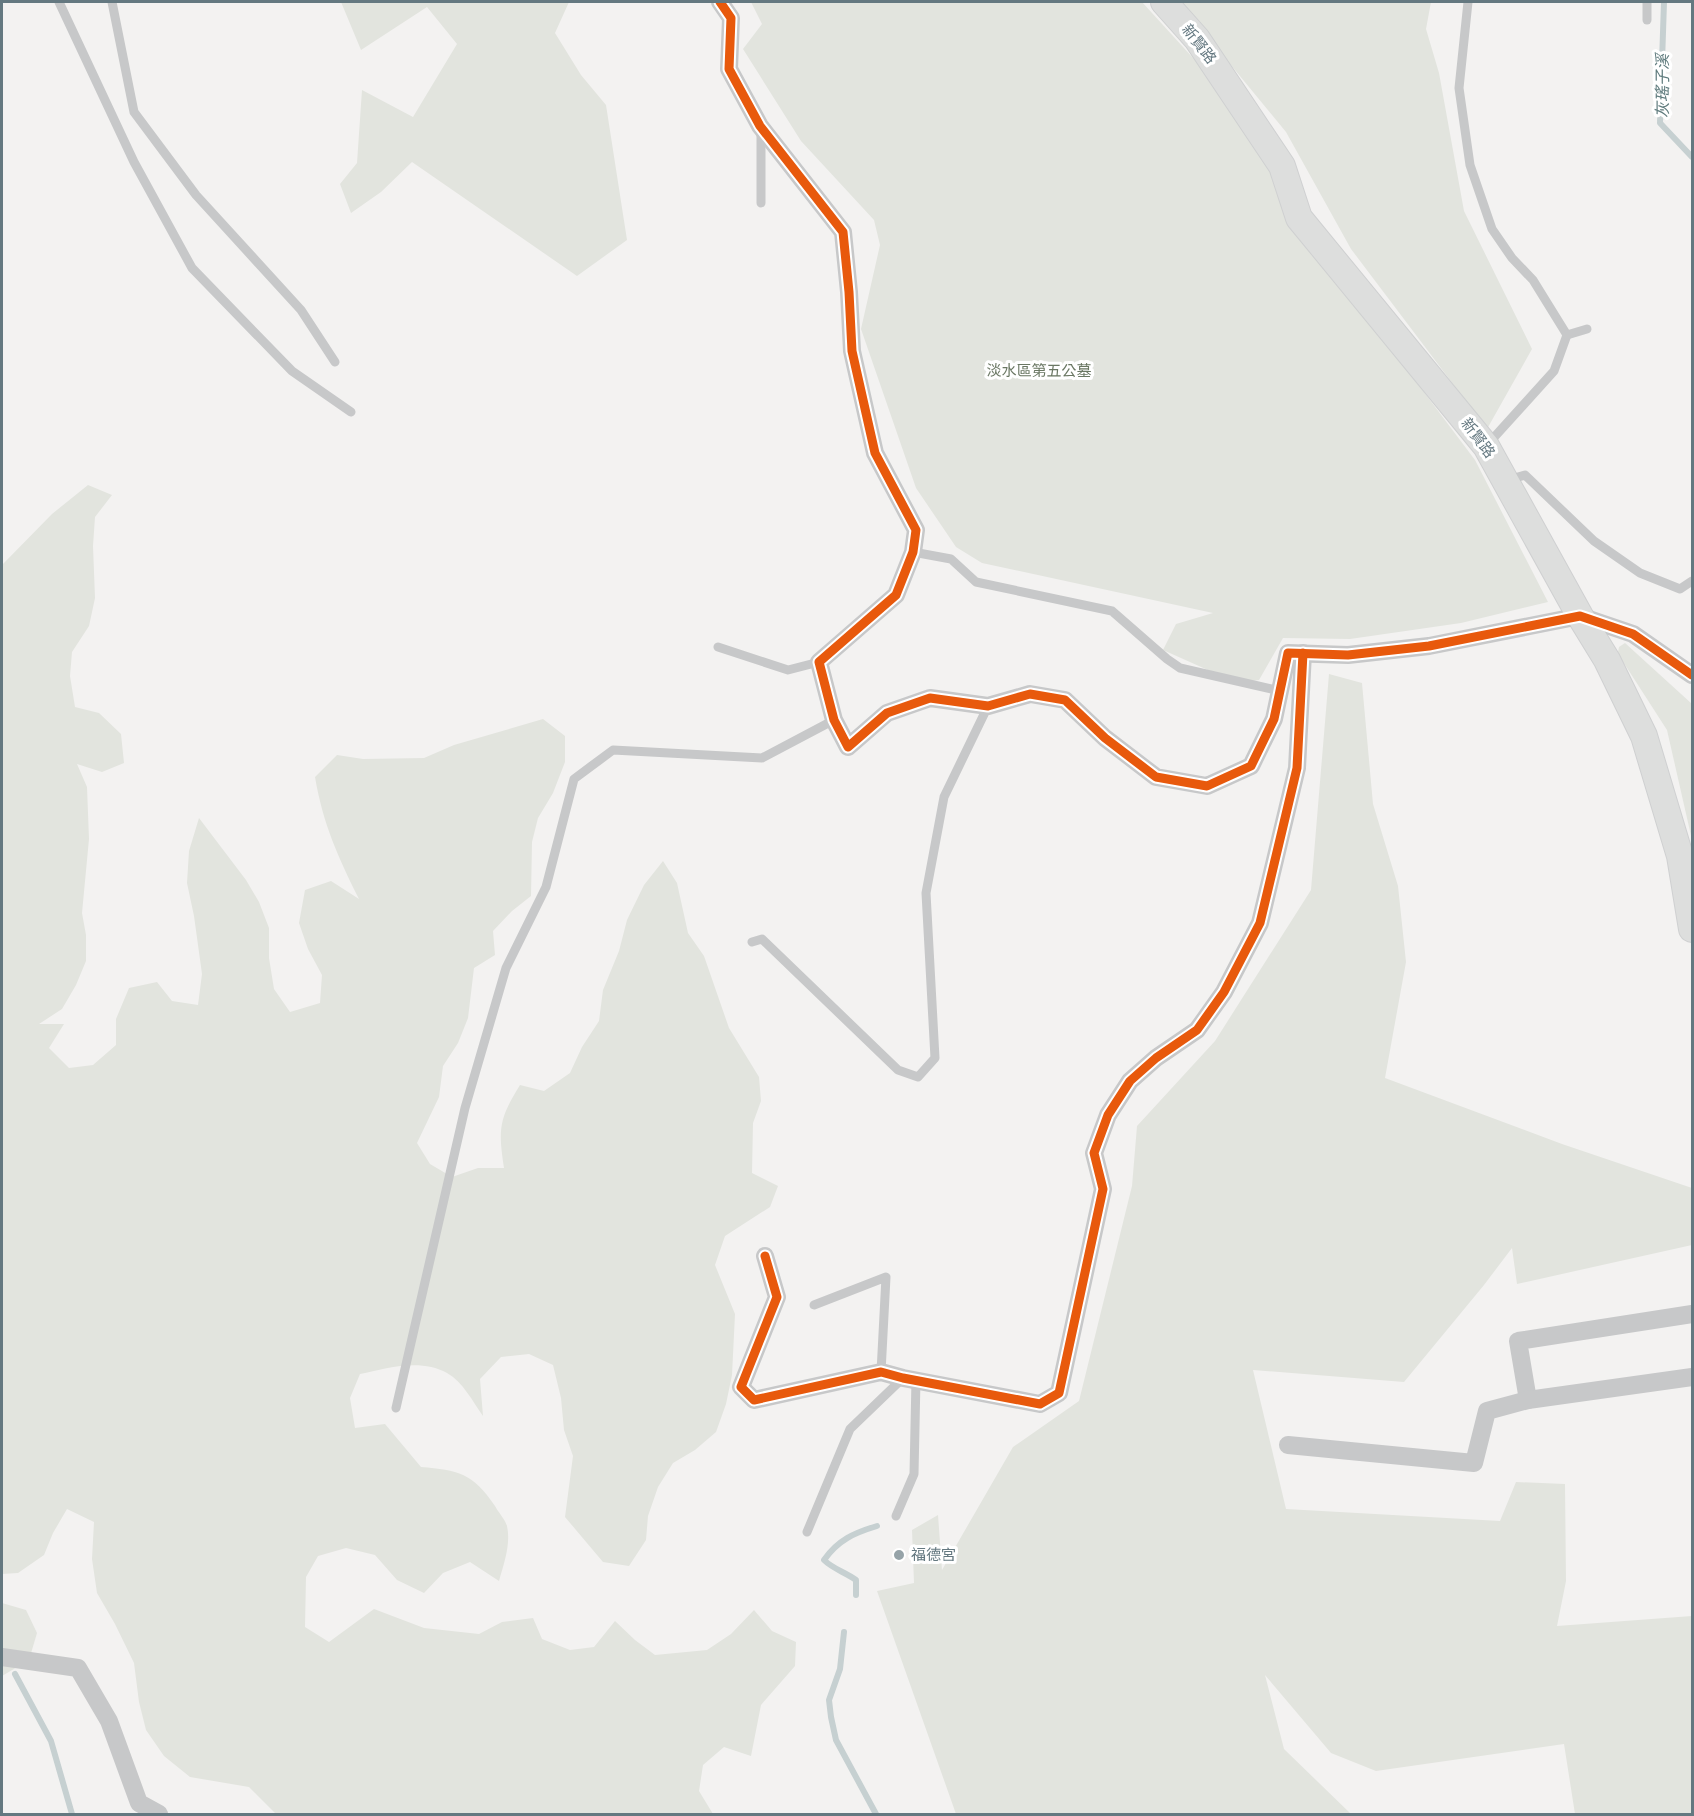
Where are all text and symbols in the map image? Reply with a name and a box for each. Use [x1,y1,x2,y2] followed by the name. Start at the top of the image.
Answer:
[1179,21,1220,67] street label: 新賢路
[1653,52,1672,118] water label: 灰瑤子溪
[986,362,1092,379] park label: 淡水區第五公墓
[1458,415,1499,461] street label: 新賢路
[911,1546,956,1563] place label: 福德宮
[892,1548,906,1562] marker: 福德宮

